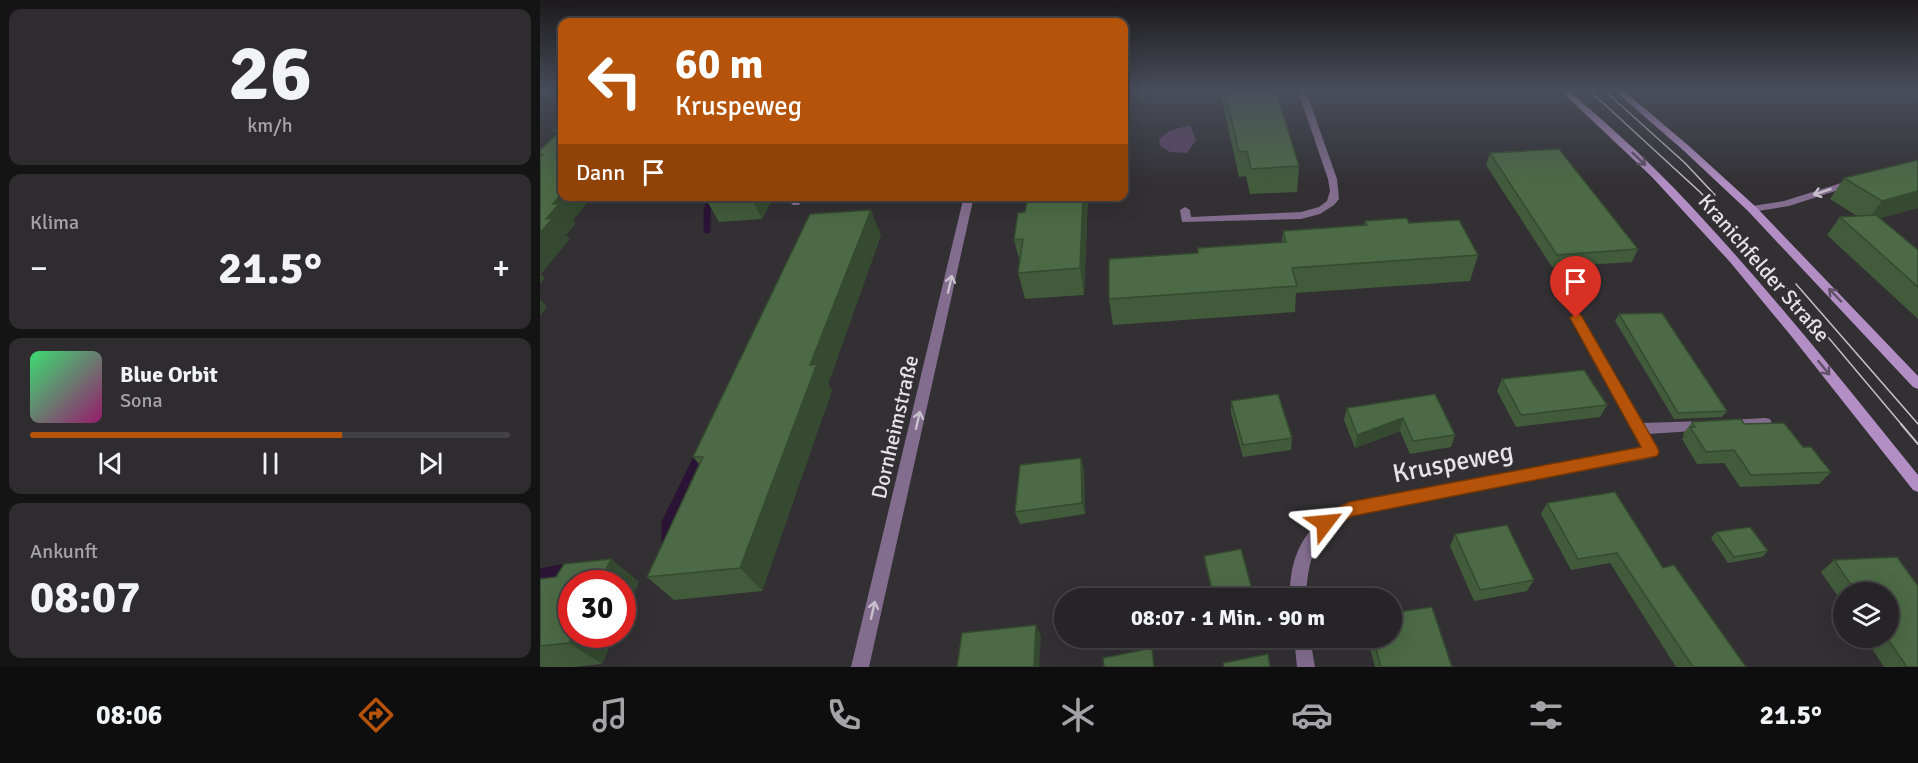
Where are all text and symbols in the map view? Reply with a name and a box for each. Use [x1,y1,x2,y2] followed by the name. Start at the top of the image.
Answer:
[228,26,312,122] text: 26
[675,39,764,90] text: 60 m
[576,42,654,120] icon: left
[675,90,802,123] text: Kruspeweg
[247,113,293,138] text: km/h
[1631,152,1646,167] one-way arrow
[637,156,670,189] icon: arrive
[576,159,625,186] text: Dann
[1813,187,1832,198] one-way arrow
[1693,189,1835,347] street label: Kranichfelder Straße
[30,210,79,235] text: Klima
[218,241,322,296] text: 21.5°
[30,248,48,289] text: −
[492,248,510,289] text: +
[1550,256,1601,318] pin
[1559,265,1592,298] icon: arrive
[945,274,956,294] one-way arrow
[1828,288,1842,303] one-way arrow
[866,353,924,501] street label: Dornheimstraße
[1817,360,1830,376] one-way arrow
[120,361,218,388] text: Blue Orbit
[120,388,163,413] text: Sona
[913,411,925,430] one-way arrow
[1390,436,1516,490] street label: Kruspeweg
[94,447,127,480] icon: previous
[254,447,287,480] icon: pause
[414,447,447,480] icon: next
[1293,491,1357,555] position arrow
[30,539,98,564] text: Ankunft
[30,570,140,625] text: 08:07
[558,570,636,648] speed limit sign: 30
[1833,582,1899,648] map controls
[1833,582,1899,648] button: layers
[868,601,880,620] one-way arrow
[1131,604,1325,631] text: 08:07 · 1 Min. · 90 m
[355,694,397,736] icon: directions
[589,694,631,736] icon: music
[823,694,865,736] icon: phone
[1057,694,1099,736] icon: climate
[1291,694,1333,736] icon: car
[1525,694,1567,736] icon: filters
[96,699,162,732] text: 08:06
[1760,699,1822,732] text: 21.5°

